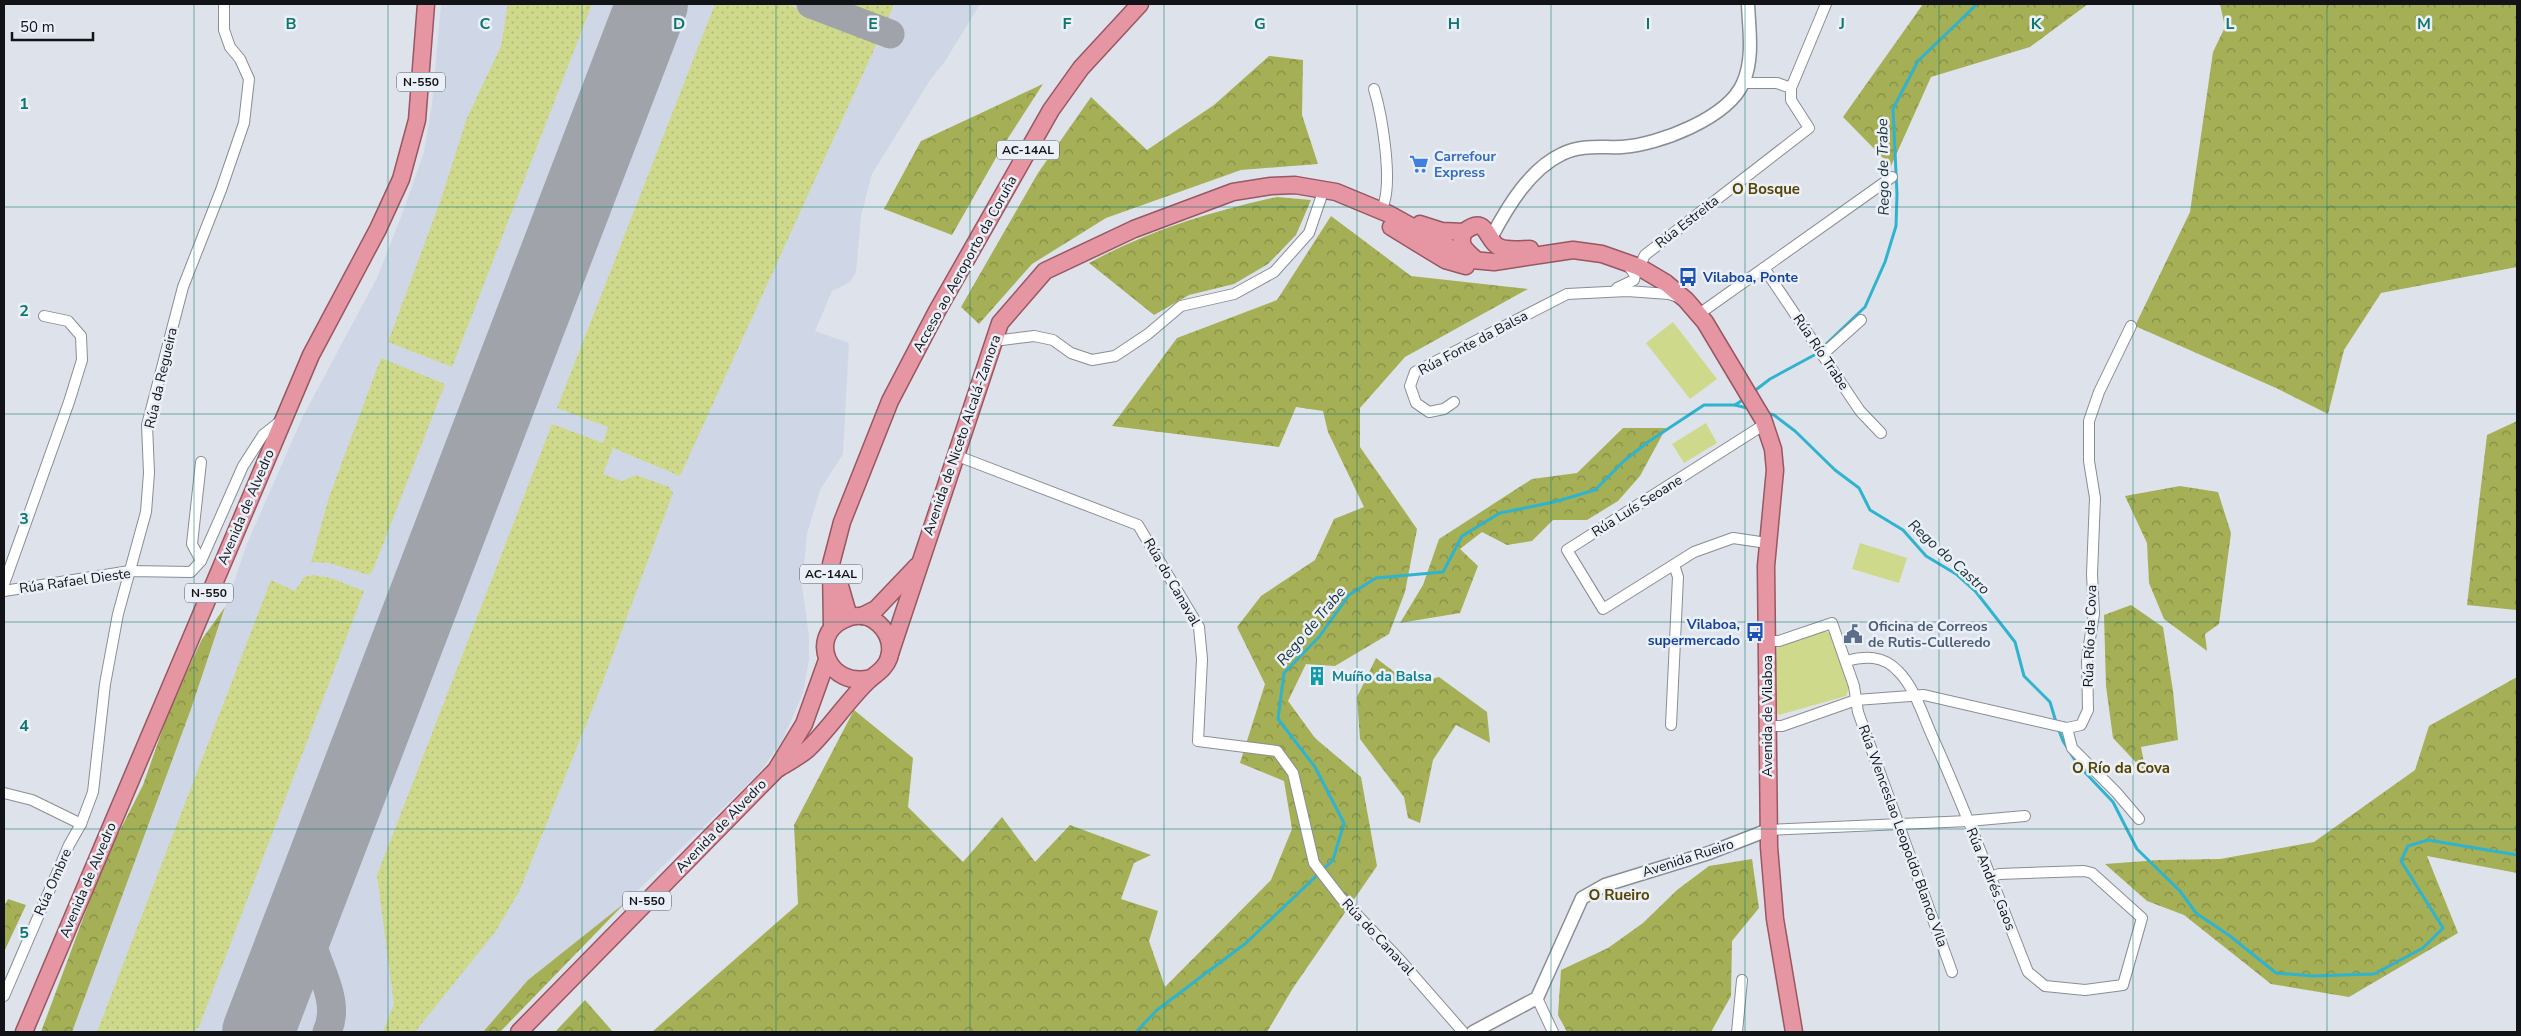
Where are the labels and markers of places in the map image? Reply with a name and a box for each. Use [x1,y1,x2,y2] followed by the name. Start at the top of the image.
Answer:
[1434,147,1496,182] place label: Carrefour Express
[1408,153,1430,175] supermarket icon: Carrefour Express
[1677,266,1699,288] bus stop icon: Vilaboa, Ponte
[1702,268,1798,287] place label: Vilaboa, Ponte
[1648,615,1740,650] place label: Vilaboa, supermercado
[1868,617,1991,652] place label: Oficina de Correos de Rutis-Culleredo
[1744,621,1766,643] bus stop icon: Vilaboa, supermercado
[1842,623,1864,645] public building icon: Oficina de Correos de Rutis-Culleredo
[1306,665,1328,687] building icon: Muíño da Balsa
[1332,667,1432,686] place label: Muíño da Balsa

